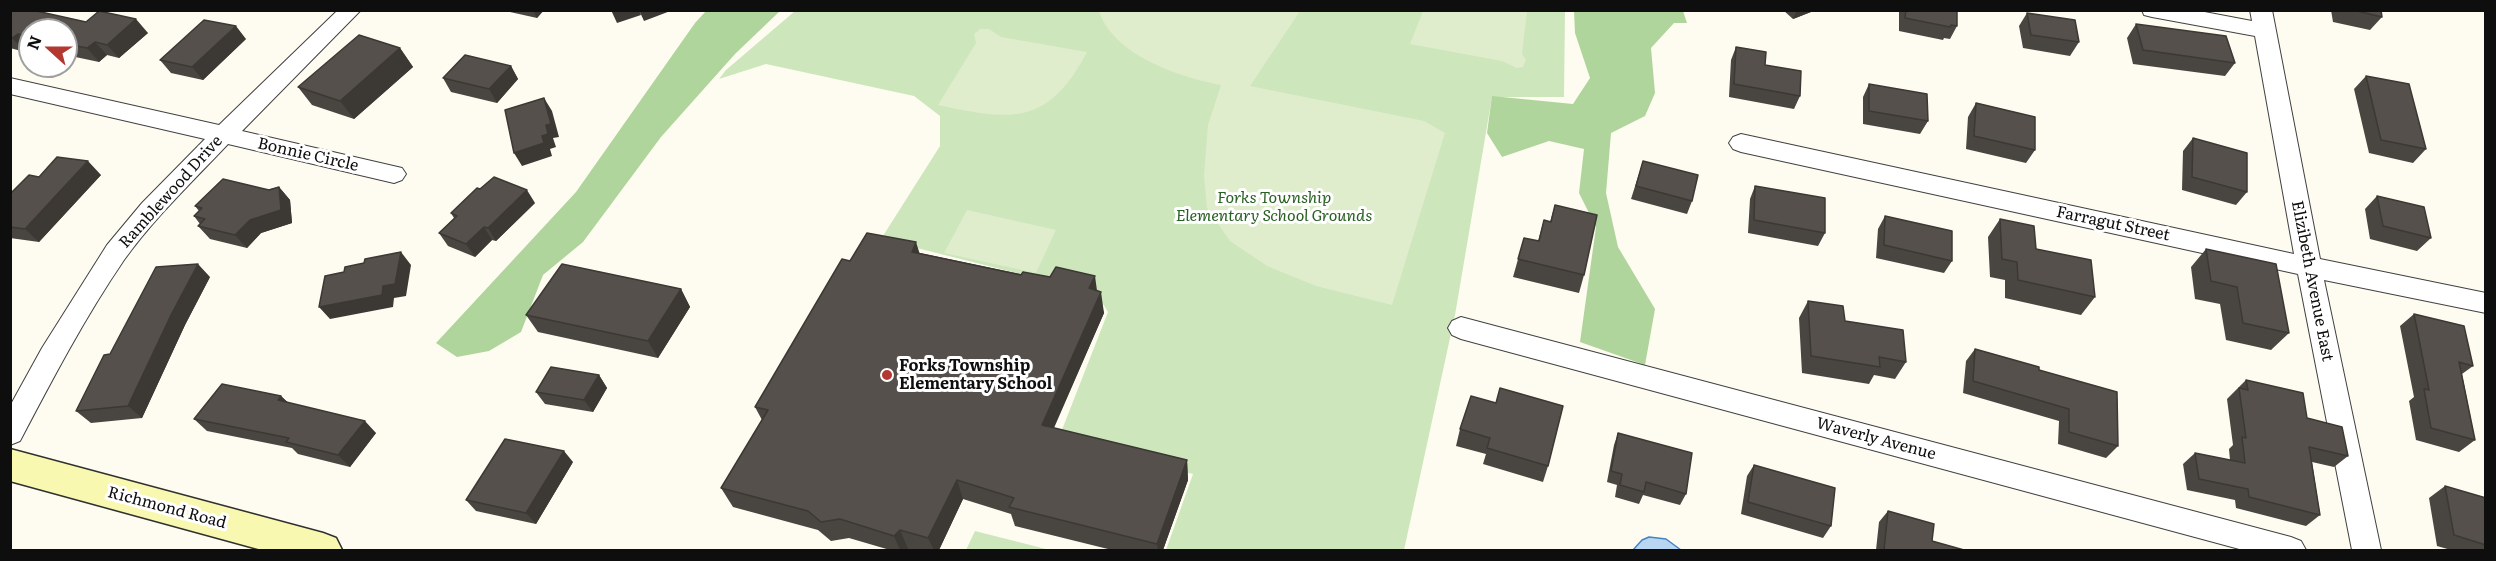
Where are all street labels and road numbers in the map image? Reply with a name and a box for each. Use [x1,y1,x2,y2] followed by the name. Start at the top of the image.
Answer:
[115,132,227,252] street label: Ramblewood Drive
[256,134,360,176] street label: Bonnie Circle
[2287,199,2337,363] street label: Elizibeth Avenue East
[2055,203,2171,245] street label: Farragut Street
[1814,414,1938,464] street label: Waverly Avenue
[106,483,228,533] street label: Richmond Road

